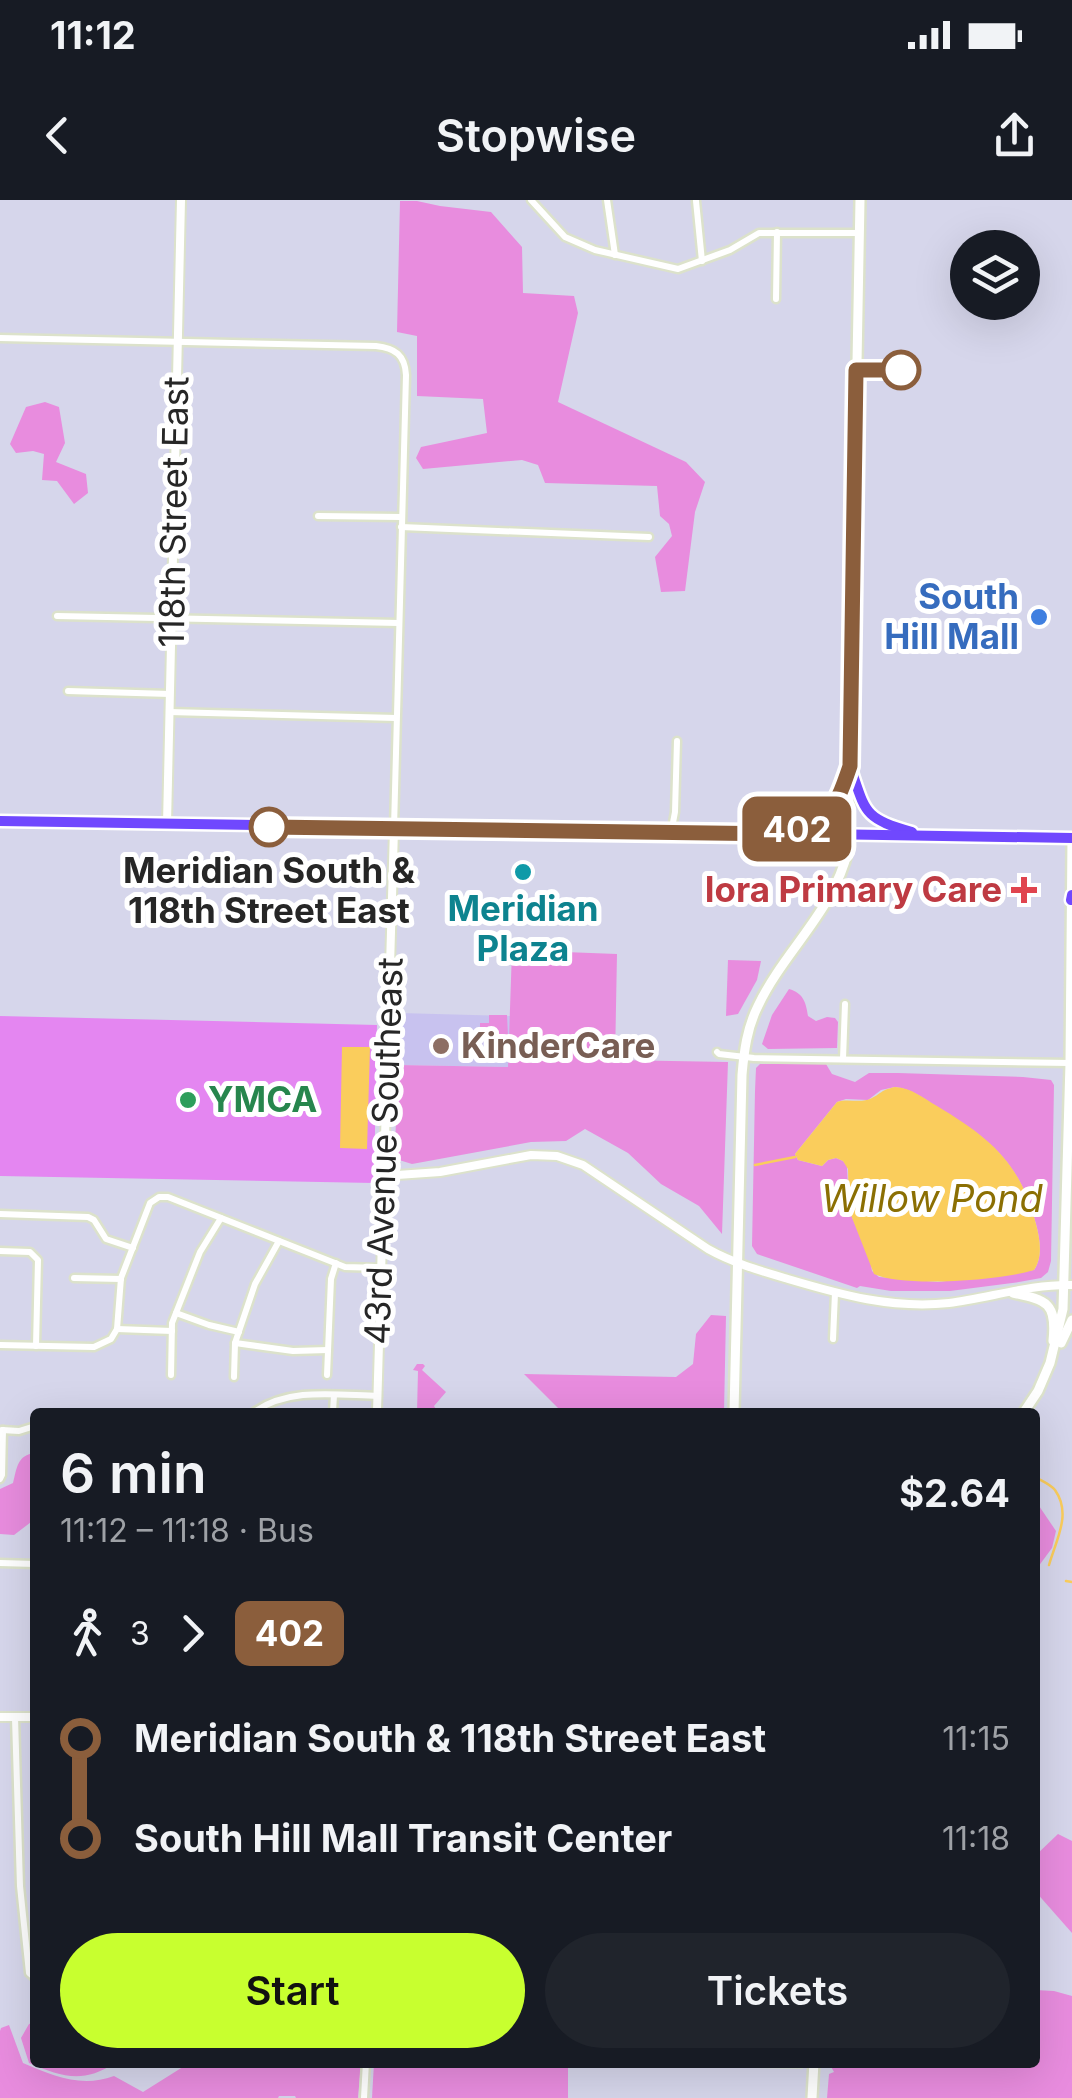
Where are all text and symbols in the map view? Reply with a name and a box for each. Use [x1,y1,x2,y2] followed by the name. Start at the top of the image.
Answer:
[50,12,136,58] text: 11:12
[30,108,85,163] icon: back
[436,108,636,163] text: Stopwise
[987,108,1042,163] icon: share
[950,230,1040,320] map controls
[950,230,1040,320] button: layers
[882,351,920,389] unlabelled marker
[150,376,196,648] street label: 118th Street East
[884,575,1019,657] place label: South Hill Mall
[1028,606,1050,628] marker: South Hill Mall
[740,796,854,862] line badge: 402
[250,808,288,846] marker: Meridian South & 118th Street East
[762,808,832,850] text: 402
[123,849,416,931] place label: Meridian South & 118th Street East
[512,861,534,883] marker: Meridian Plaza
[705,868,1002,910] place label: Iora Primary Care
[1011,877,1037,903] marker: Iora Primary Care
[447,887,599,969] place label: Meridian Plaza
[355,957,411,1345] street label: 43rd Avenue Southeast
[461,1024,655,1066] place label: KinderCare
[430,1035,452,1057] marker: KinderCare
[208,1078,317,1120] place label: YMCA
[177,1089,199,1111] marker: YMCA
[821,1175,1044,1221] water label: Willow Pond
[60,1440,207,1506] text: 6 min
[899,1470,1010,1516] text: $2.64
[60,1511,314,1550] text: 11:12 – 11:18 · Bus
[60,1606,115,1661] icon: walk
[165,1606,220,1661] icon: forward
[255,1612,324,1654] text: 402
[130,1614,150,1653] text: 3
[134,1715,766,1761] text: Meridian South & 118th Street East
[942,1719,1010,1758] text: 11:15
[134,1815,672,1861] text: South Hill Mall Transit Center
[942,1819,1010,1858] text: 11:18
[60,1933,525,2048] button: Start
[545,1933,1010,2048] button: Tickets

